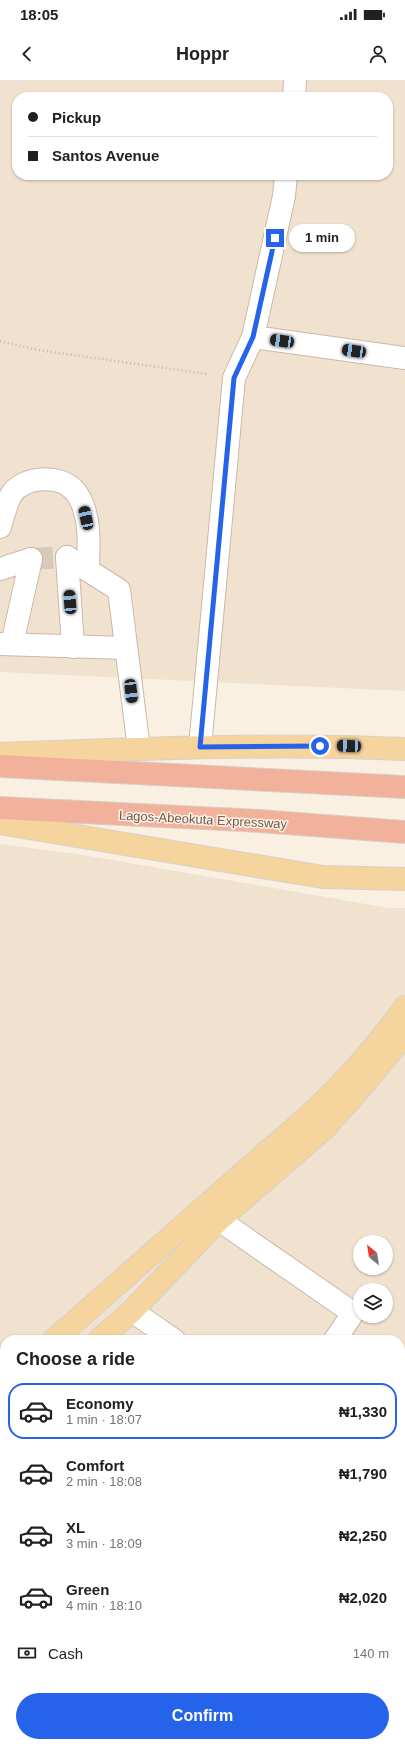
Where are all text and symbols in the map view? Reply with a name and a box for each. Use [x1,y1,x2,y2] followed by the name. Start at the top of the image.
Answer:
[20,6,58,23] text: 18:05
[16,43,38,65] icon: back
[367,43,389,65] icon: person
[176,44,229,64] text: Hoppr
[52,109,101,126] text: Pickup
[52,147,159,164] text: Santos Avenue
[289,224,355,252] callout: 1 min
[266,229,284,247] route end
[305,230,339,245] text: 1 min
[269,333,295,349] car
[341,343,367,359] car
[78,505,94,531] car
[63,590,77,614] car
[124,678,138,704] car
[311,737,329,755] route start
[337,740,361,752] car
[119,808,288,831] street label: Lagos-Abeokuta Expressway
[353,1235,393,1275] north arrow
[353,1235,393,1323] map controls
[353,1283,393,1323] button: layers
[16,1349,135,1369] text: Choose a ride
[18,1393,54,1429] icon: car
[66,1395,134,1412] text: Economy
[339,1403,387,1420] text: ₦1,330
[66,1412,142,1427] text: 1 min · 18:07
[18,1455,54,1491] icon: car
[66,1457,124,1474] text: Comfort
[339,1465,387,1482] text: ₦1,790
[66,1474,142,1489] text: 2 min · 18:08
[18,1517,54,1553] icon: car
[66,1519,85,1536] text: XL
[339,1527,387,1544] text: ₦2,250
[66,1536,142,1551] text: 3 min · 18:09
[18,1579,54,1615] icon: car
[66,1581,109,1598] text: Green
[339,1589,387,1606] text: ₦2,020
[66,1598,142,1613] text: 4 min · 18:10
[16,1642,38,1664] icon: cash
[48,1645,83,1662] text: Cash
[353,1646,389,1661] text: 140 m
[16,1693,389,1739] button: Confirm

